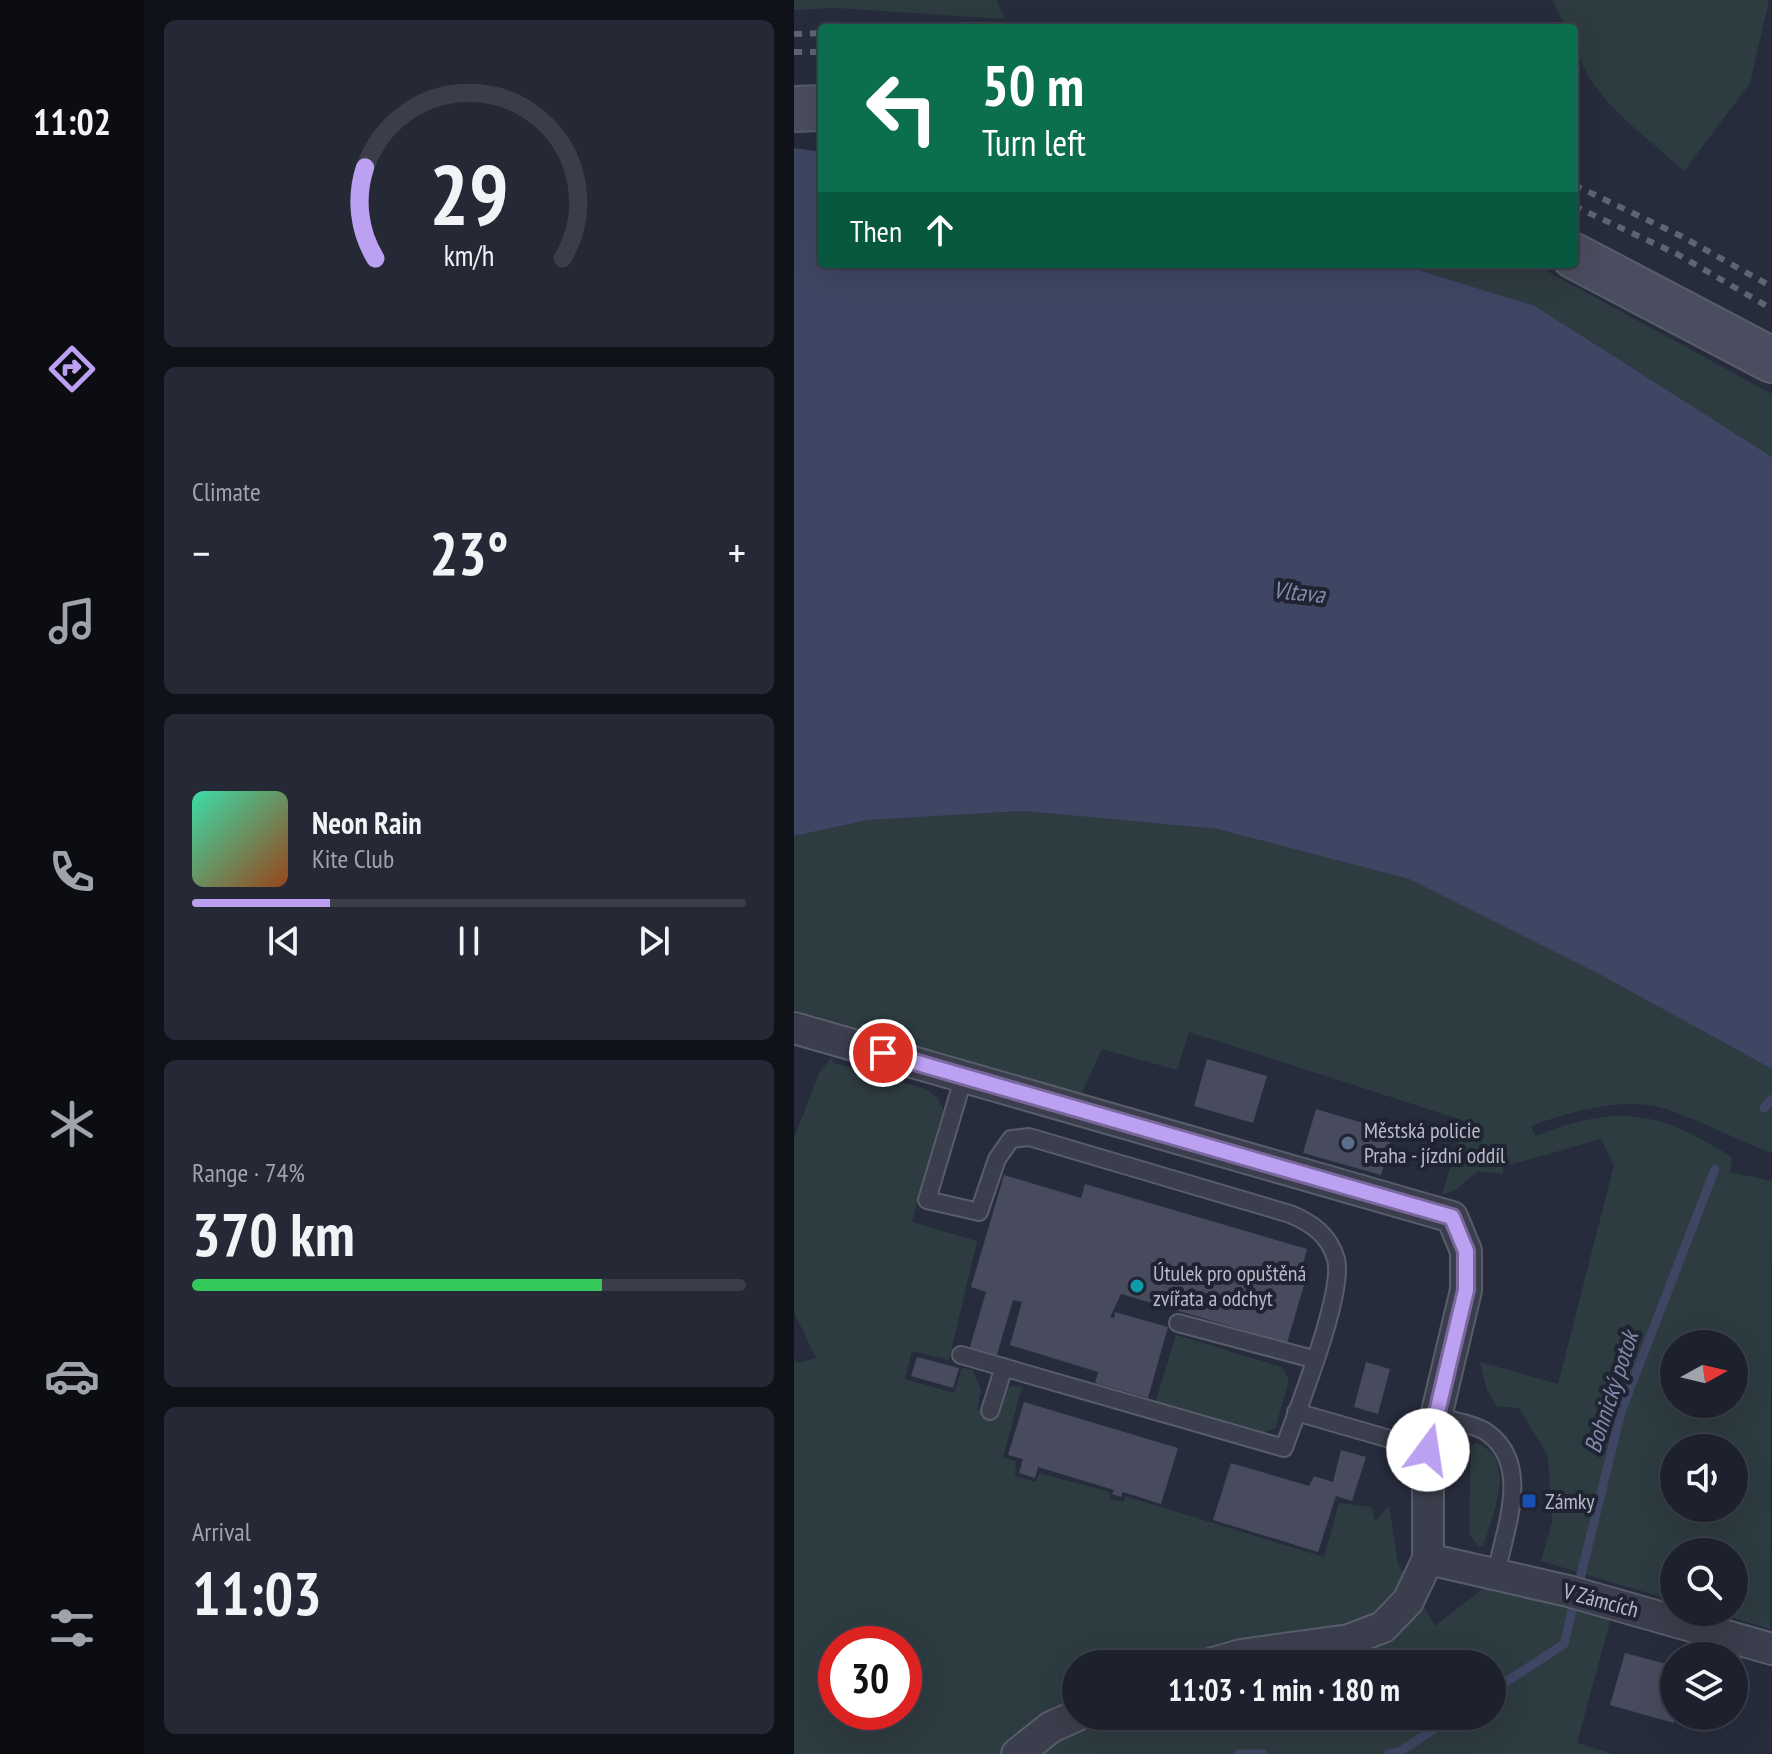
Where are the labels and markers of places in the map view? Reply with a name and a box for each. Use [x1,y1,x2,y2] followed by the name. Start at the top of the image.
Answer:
[849,1019,917,1087] pin
[1364,1116,1506,1169] place label: Městská policie Praha - jízdní oddíl
[1339,1134,1357,1152] marker: Městská policie Praha - jízdní oddíl
[1153,1259,1306,1312] place label: Útulek pro opuštěná zvířata a odchyt
[1128,1277,1146,1295] marker: Útulek pro opuštěná zvířata a odchyt
[1545,1487,1595,1515] place label: Zámky
[1520,1492,1538,1510] marker: Zámky

